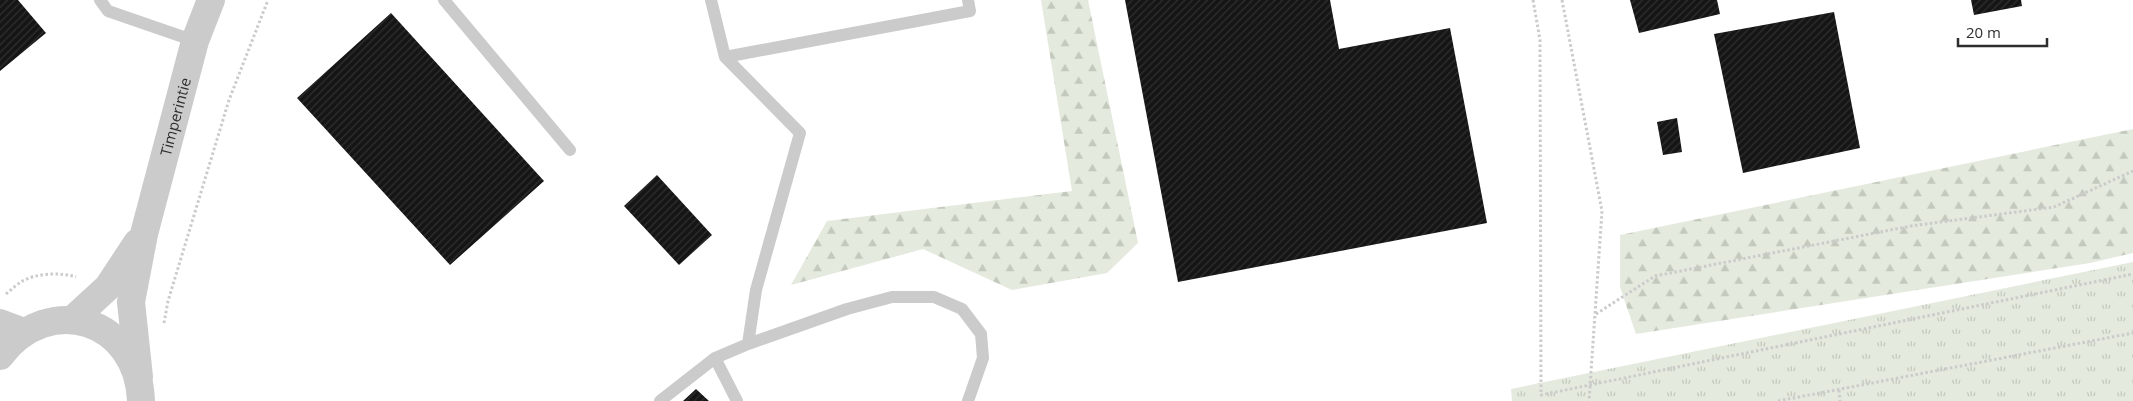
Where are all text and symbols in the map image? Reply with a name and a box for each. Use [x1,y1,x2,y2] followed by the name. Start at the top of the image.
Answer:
[1958,15,2047,47] scale bar
[1966,22,2001,42] text: 20 m
[155,75,195,158] street label: Timperintie

